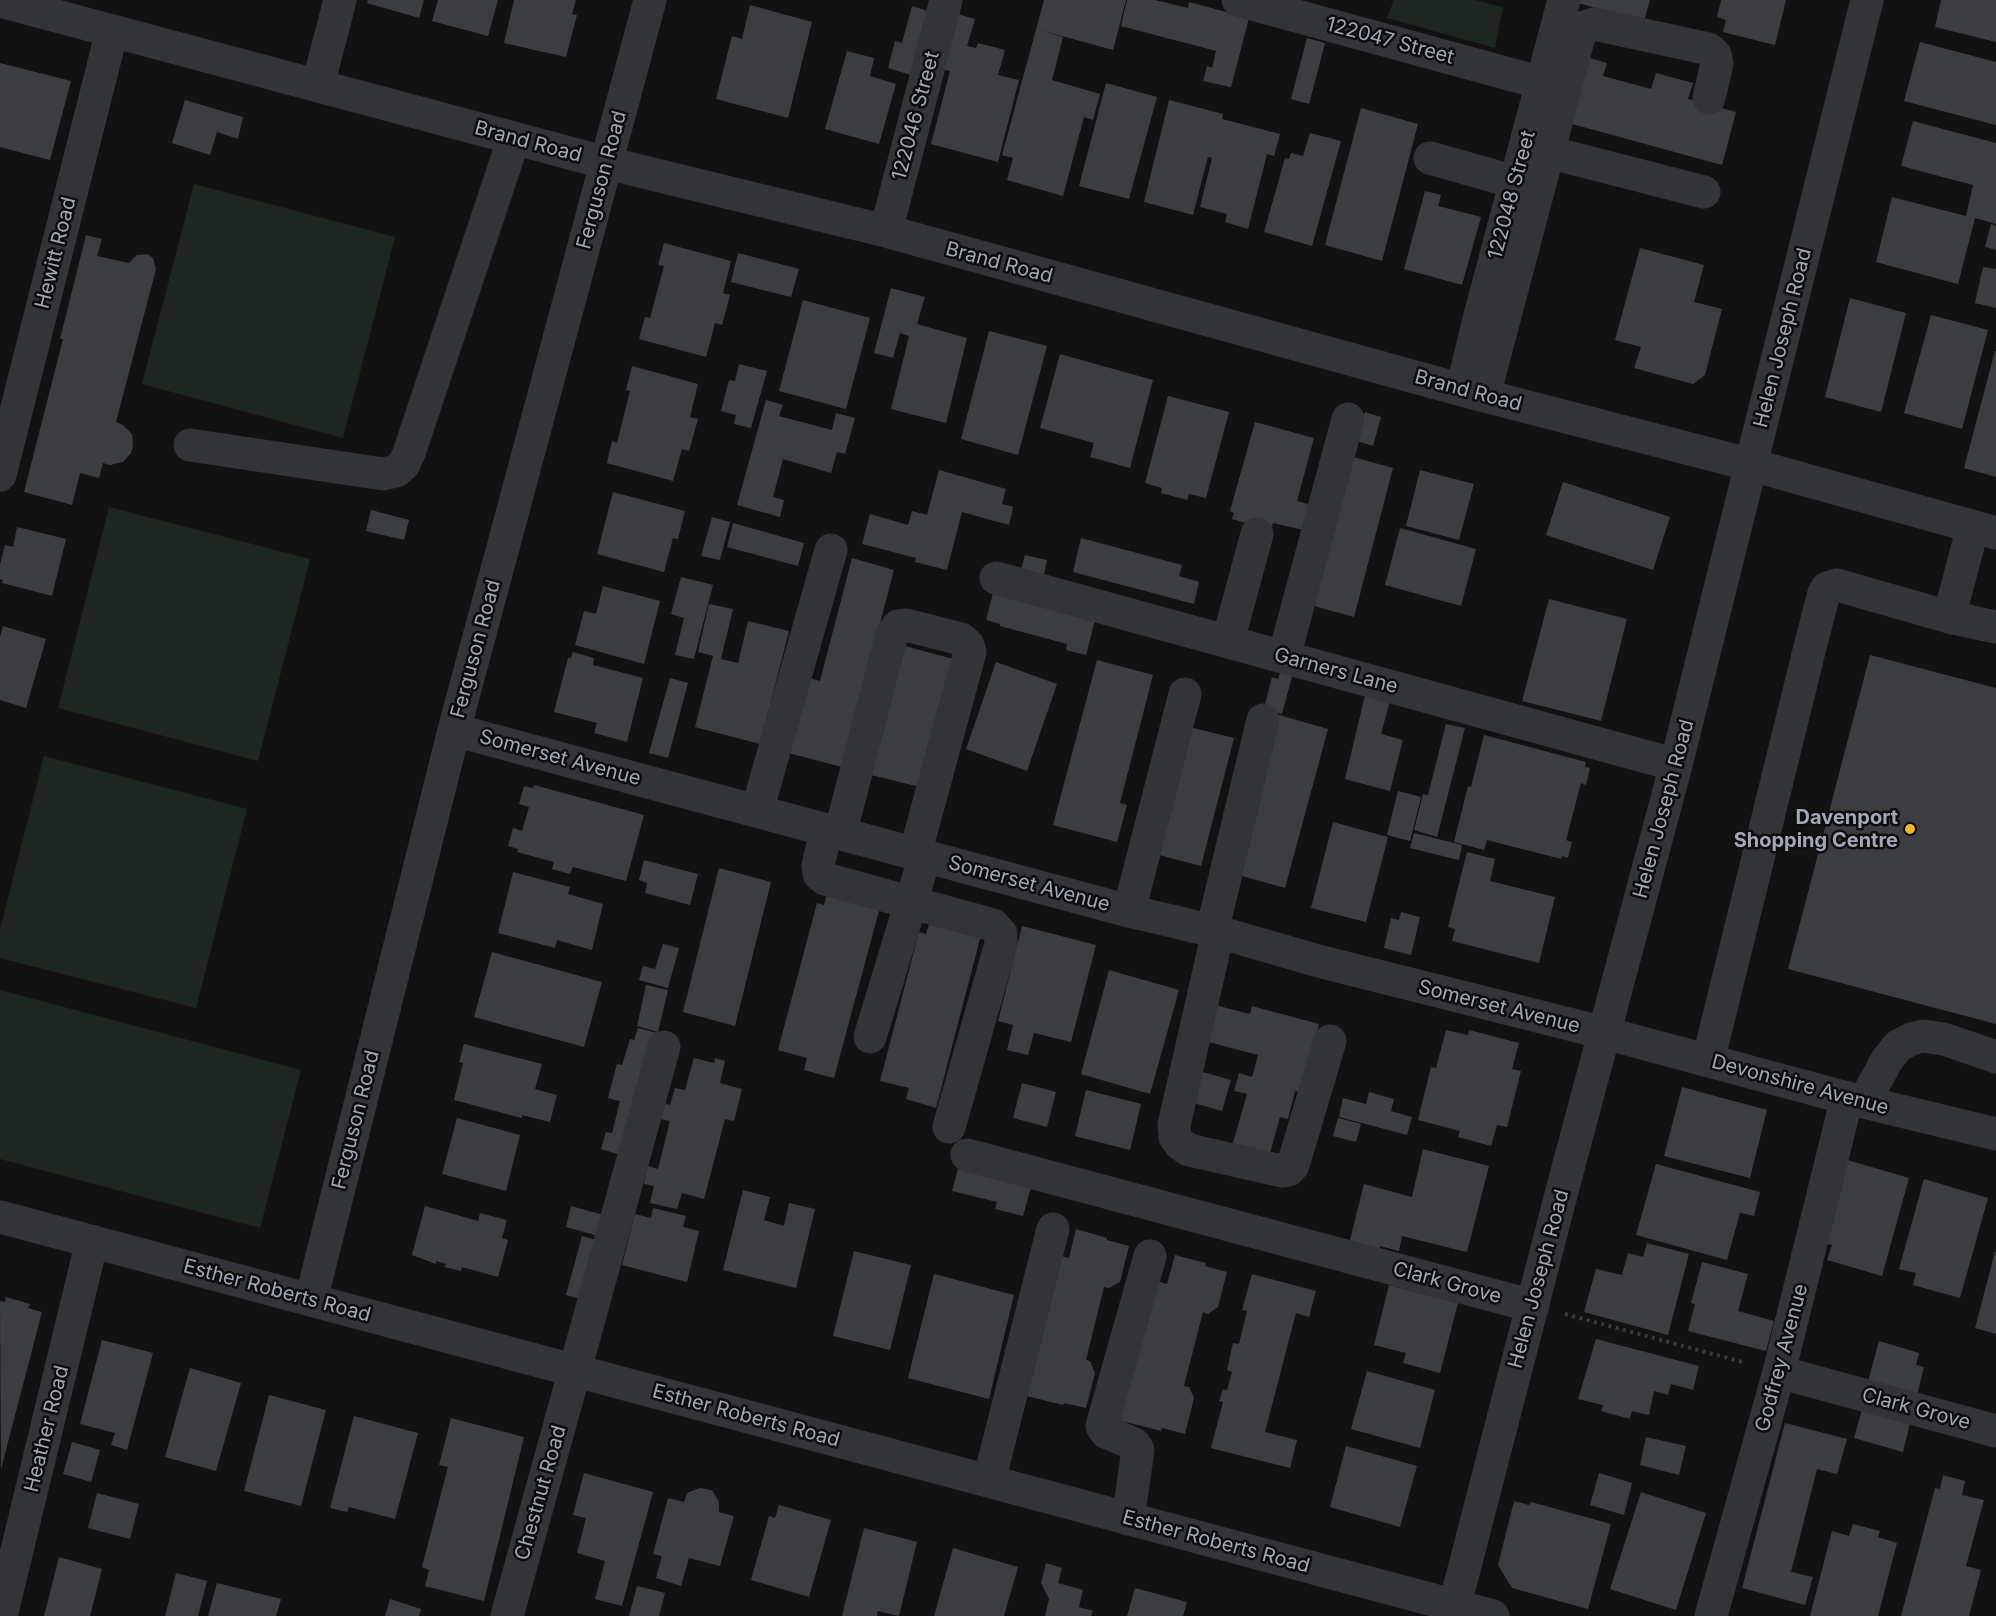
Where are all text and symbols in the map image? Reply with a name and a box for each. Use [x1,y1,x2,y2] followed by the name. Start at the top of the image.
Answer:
[1323,12,1457,70] street label: 122047 Street
[887,49,945,183] street label: 122046 Street
[572,108,632,252] street label: Ferguson Road
[472,116,584,168] street label: Brand Road
[1483,128,1541,262] street label: 122048 Street
[31,195,81,311] street label: Hewitt Road
[943,237,1055,289] street label: Brand Road
[1749,246,1817,430] street label: Helen Joseph Road
[1412,365,1524,417] street label: Brand Road
[446,577,506,721] street label: Ferguson Road
[1271,643,1401,699] street label: Garners Lane
[1629,717,1699,901] street label: Helen Joseph Road
[477,725,643,791] street label: Somerset Avenue
[1734,806,1898,853] place label: Davenport Shopping Centre
[1903,822,1917,836] marker: Davenport Shopping Centre
[946,851,1112,917] street label: Somerset Avenue
[1415,975,1583,1039] street label: Somerset Avenue
[327,1048,385,1192] street label: Ferguson Road
[1709,1050,1891,1120] street label: Devonshire Avenue
[1504,1187,1574,1371] street label: Helen Joseph Road
[181,1254,373,1328] street label: Esther Roberts Road
[1390,1257,1504,1309] street label: Clark Grove
[1751,1281,1813,1435] street label: Godfrey Avenue
[20,1363,74,1495] street label: Heather Road
[650,1379,842,1453] street label: Esther Roberts Road
[1859,1383,1973,1435] street label: Clark Grove
[510,1423,572,1563] street label: Chestnut Road
[1120,1505,1312,1579] street label: Esther Roberts Road

